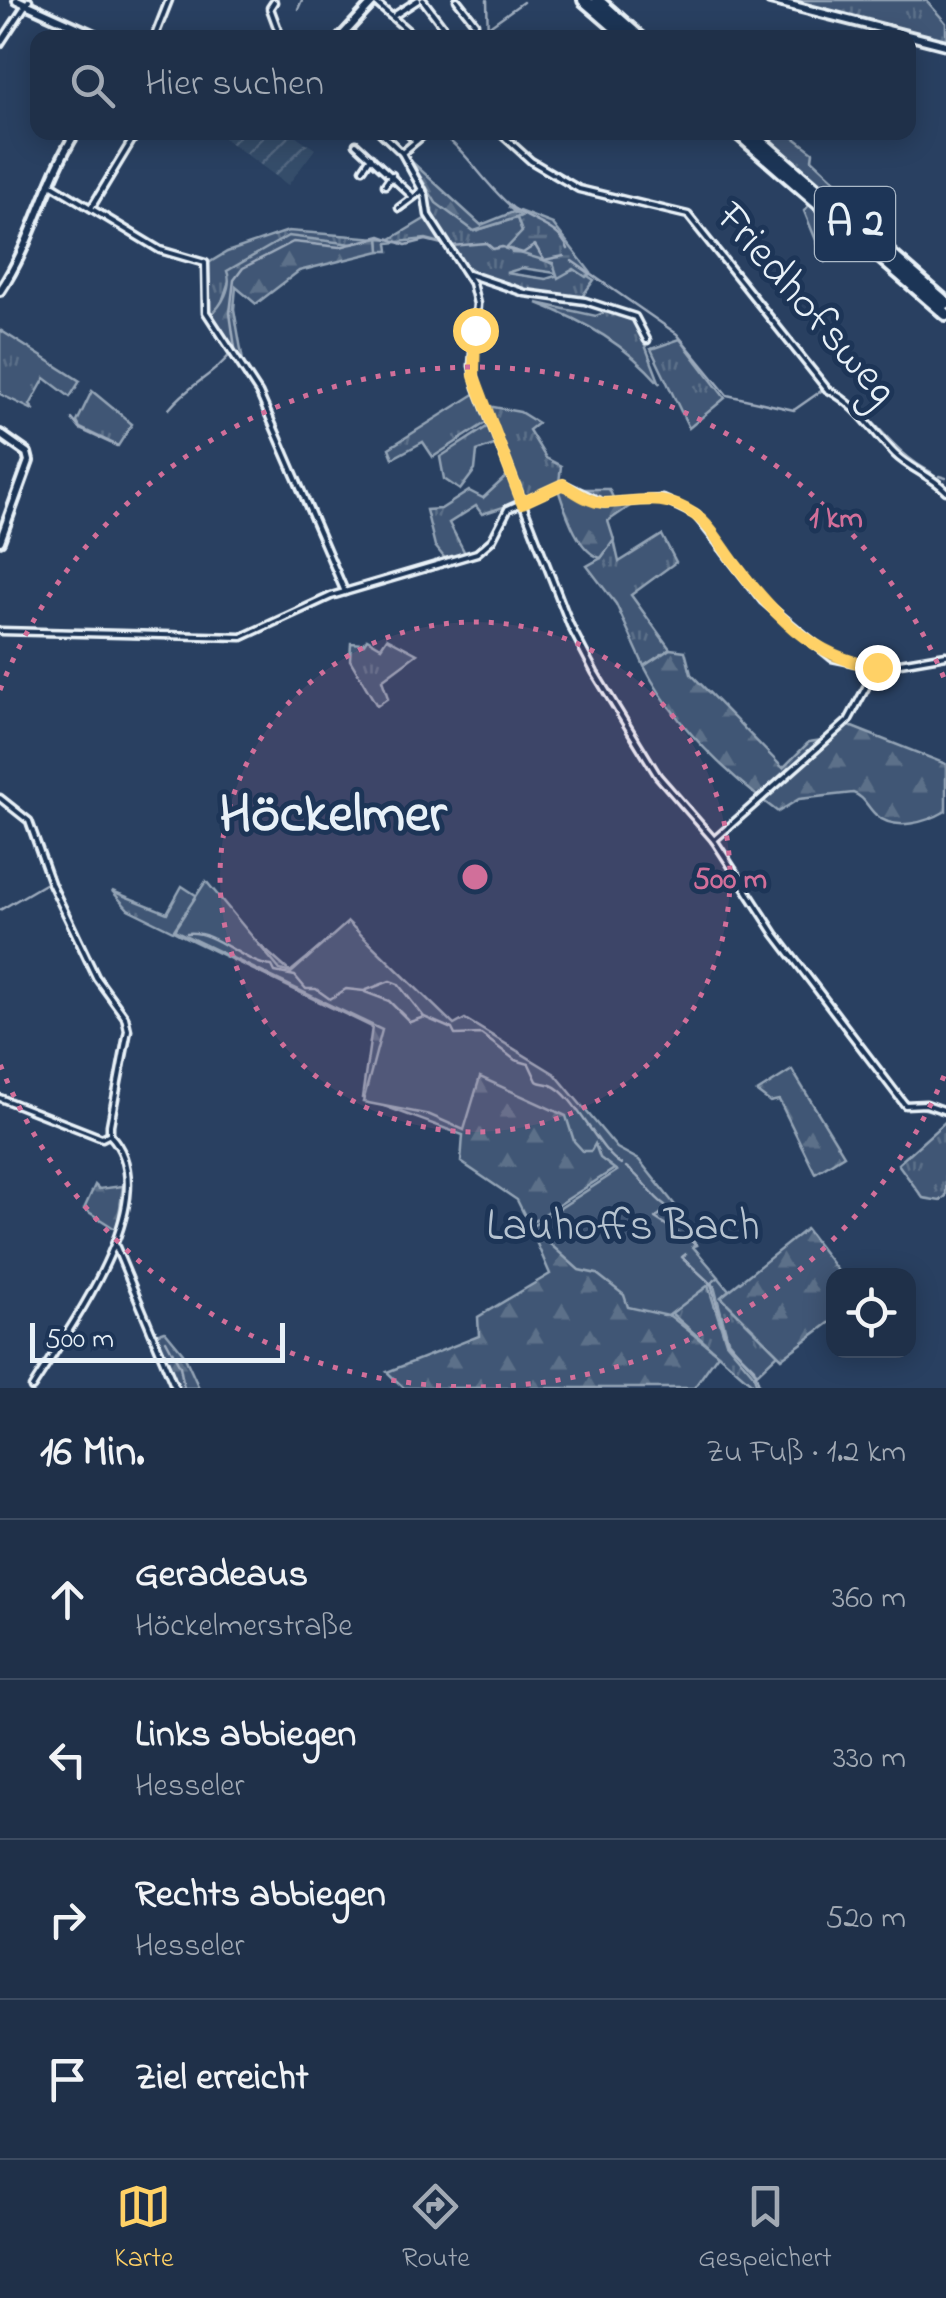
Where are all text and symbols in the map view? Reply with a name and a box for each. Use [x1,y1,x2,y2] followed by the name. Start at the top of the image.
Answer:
[30,30,916,140] search box
[145,57,324,113] text: Hier suchen
[65,58,120,113] icon: search
[815,187,895,261] road number: A 2
[696,188,912,422] street label: Friedhofsweg
[453,308,499,354] route start
[809,498,863,542] text: 1 km
[855,645,901,691] route end
[219,777,448,857] district label: Höckelmer
[457,859,493,895] centre of rings
[693,859,767,903] text: 500 m
[486,1195,760,1261] park label: Lauhoffs Bach
[826,1268,916,1358] map controls
[826,1268,916,1358] button: locate
[30,1318,285,1362] scale bar
[45,1320,114,1361] text: 500 m
[40,1423,145,1484] text: 16 Min.
[706,1430,906,1477] text: Zu Fuß · 1.2 km
[135,1548,308,1604] text: Geradeaus
[40,1572,95,1627] icon: ahead
[832,1576,906,1623] text: 360 m
[135,1604,353,1651] text: Höckelmerstraße
[135,1708,356,1764] text: Links abbiegen
[40,1732,95,1787] icon: left
[833,1736,906,1783] text: 330 m
[135,1764,244,1811] text: Hesseler
[135,1868,386,1924] text: Rechts abbiegen
[40,1892,95,1947] icon: right
[825,1896,906,1943] text: 520 m
[135,1924,244,1971] text: Hesseler
[135,2051,308,2107] text: Ziel erreicht
[40,2052,95,2107] icon: arrive
[114,2179,174,2280] tab: Karte
[402,2179,470,2280] tab: Route
[698,2179,832,2280] tab: Gespeichert

